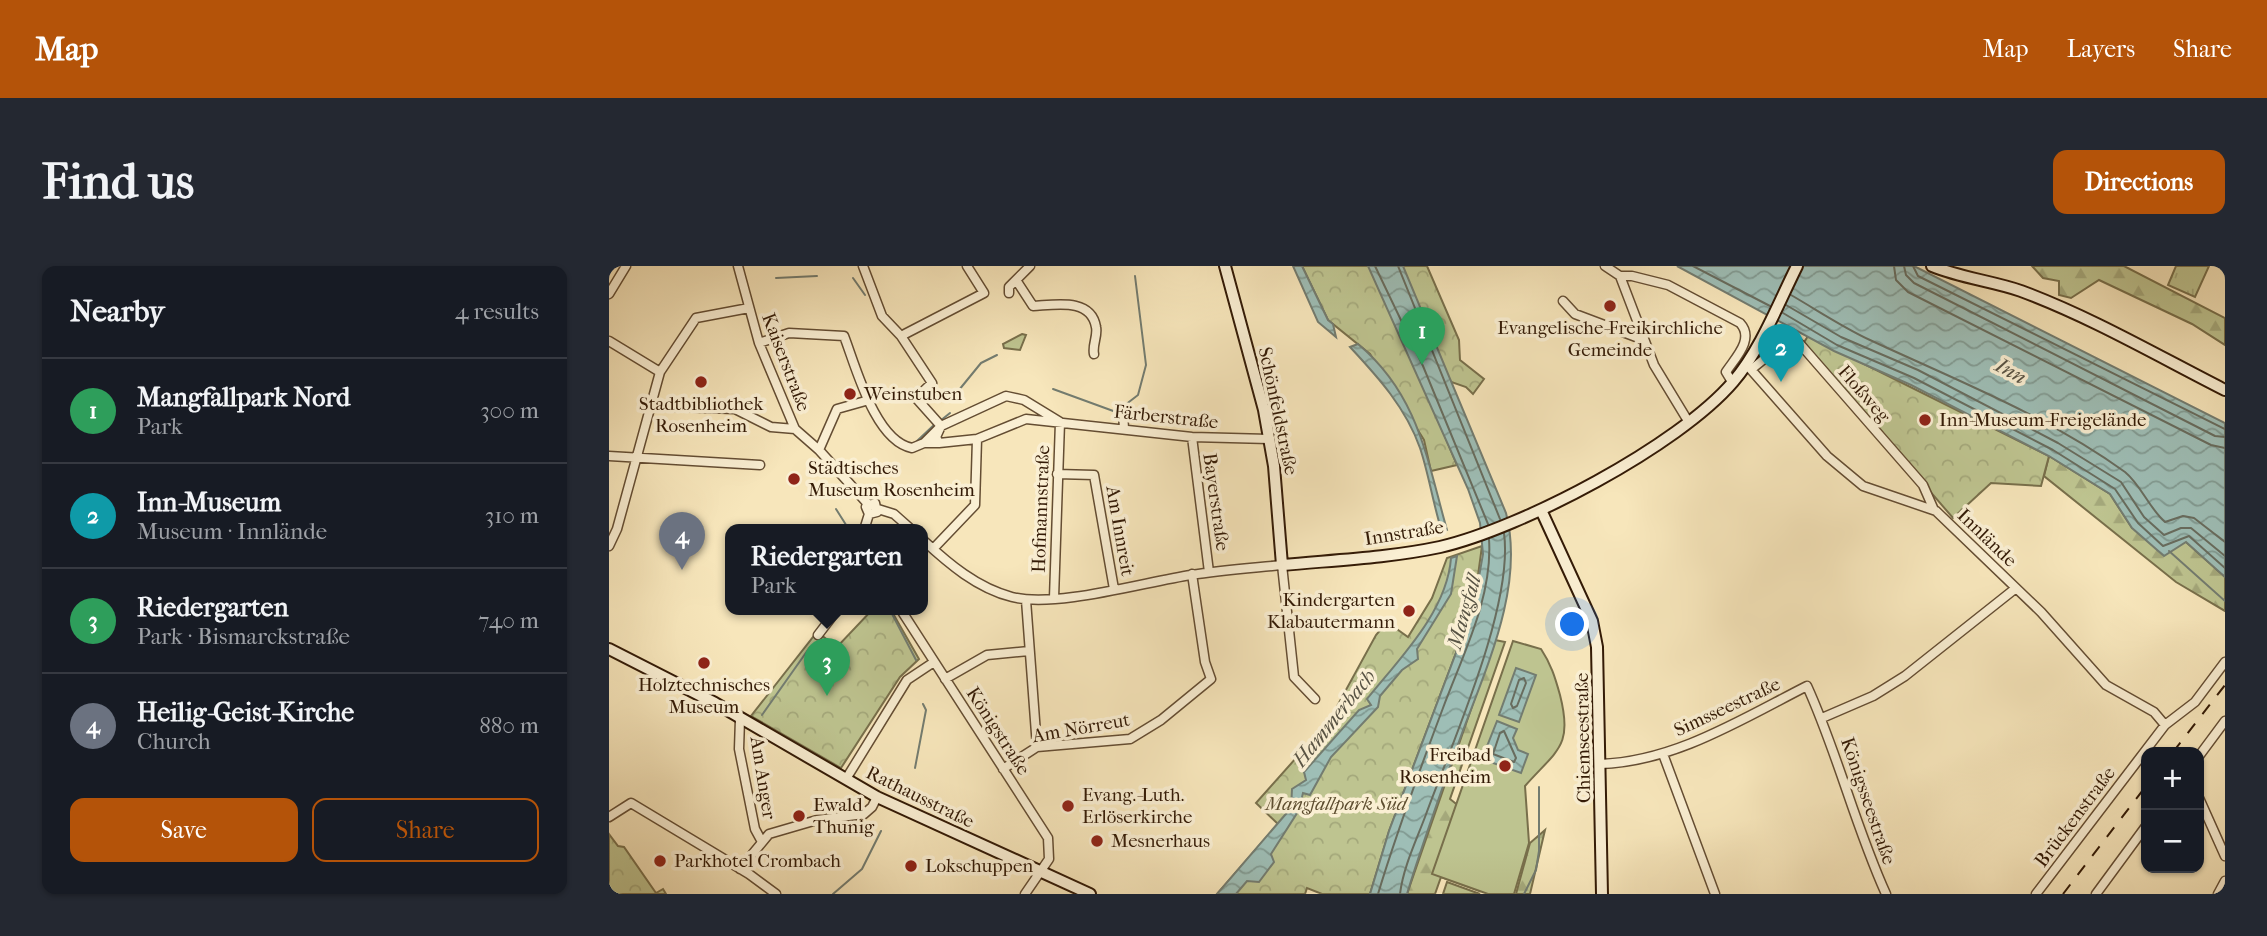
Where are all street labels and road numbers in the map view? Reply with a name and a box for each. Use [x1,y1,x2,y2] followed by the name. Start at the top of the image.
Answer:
[757,310,815,414] street label: Kaiserstraße
[1254,345,1302,477] street label: Schönfeldstraße
[1833,361,1895,428] street label: Floßweg
[1113,401,1219,433] street label: Färberstraße
[1028,445,1054,573] street label: Hofmannstraße
[1198,452,1234,552] street label: Bayerstraße
[1101,483,1139,578] street label: Am Innreit
[1953,504,2021,572] street label: Innlände
[1363,516,1445,550] street label: Innstraße
[1571,673,1595,803] street label: Chiemseestraße
[1670,673,1784,741] street label: Simsseestraße
[961,683,1035,779] street label: Königstraße
[1030,709,1132,748] street label: Am Nörreut
[745,734,781,822] street label: Am Anger
[1836,735,1900,867] street label: Königsseestraße
[862,761,978,833] street label: Rathausstraße
[2030,762,2120,872] street label: Brückenstraße

